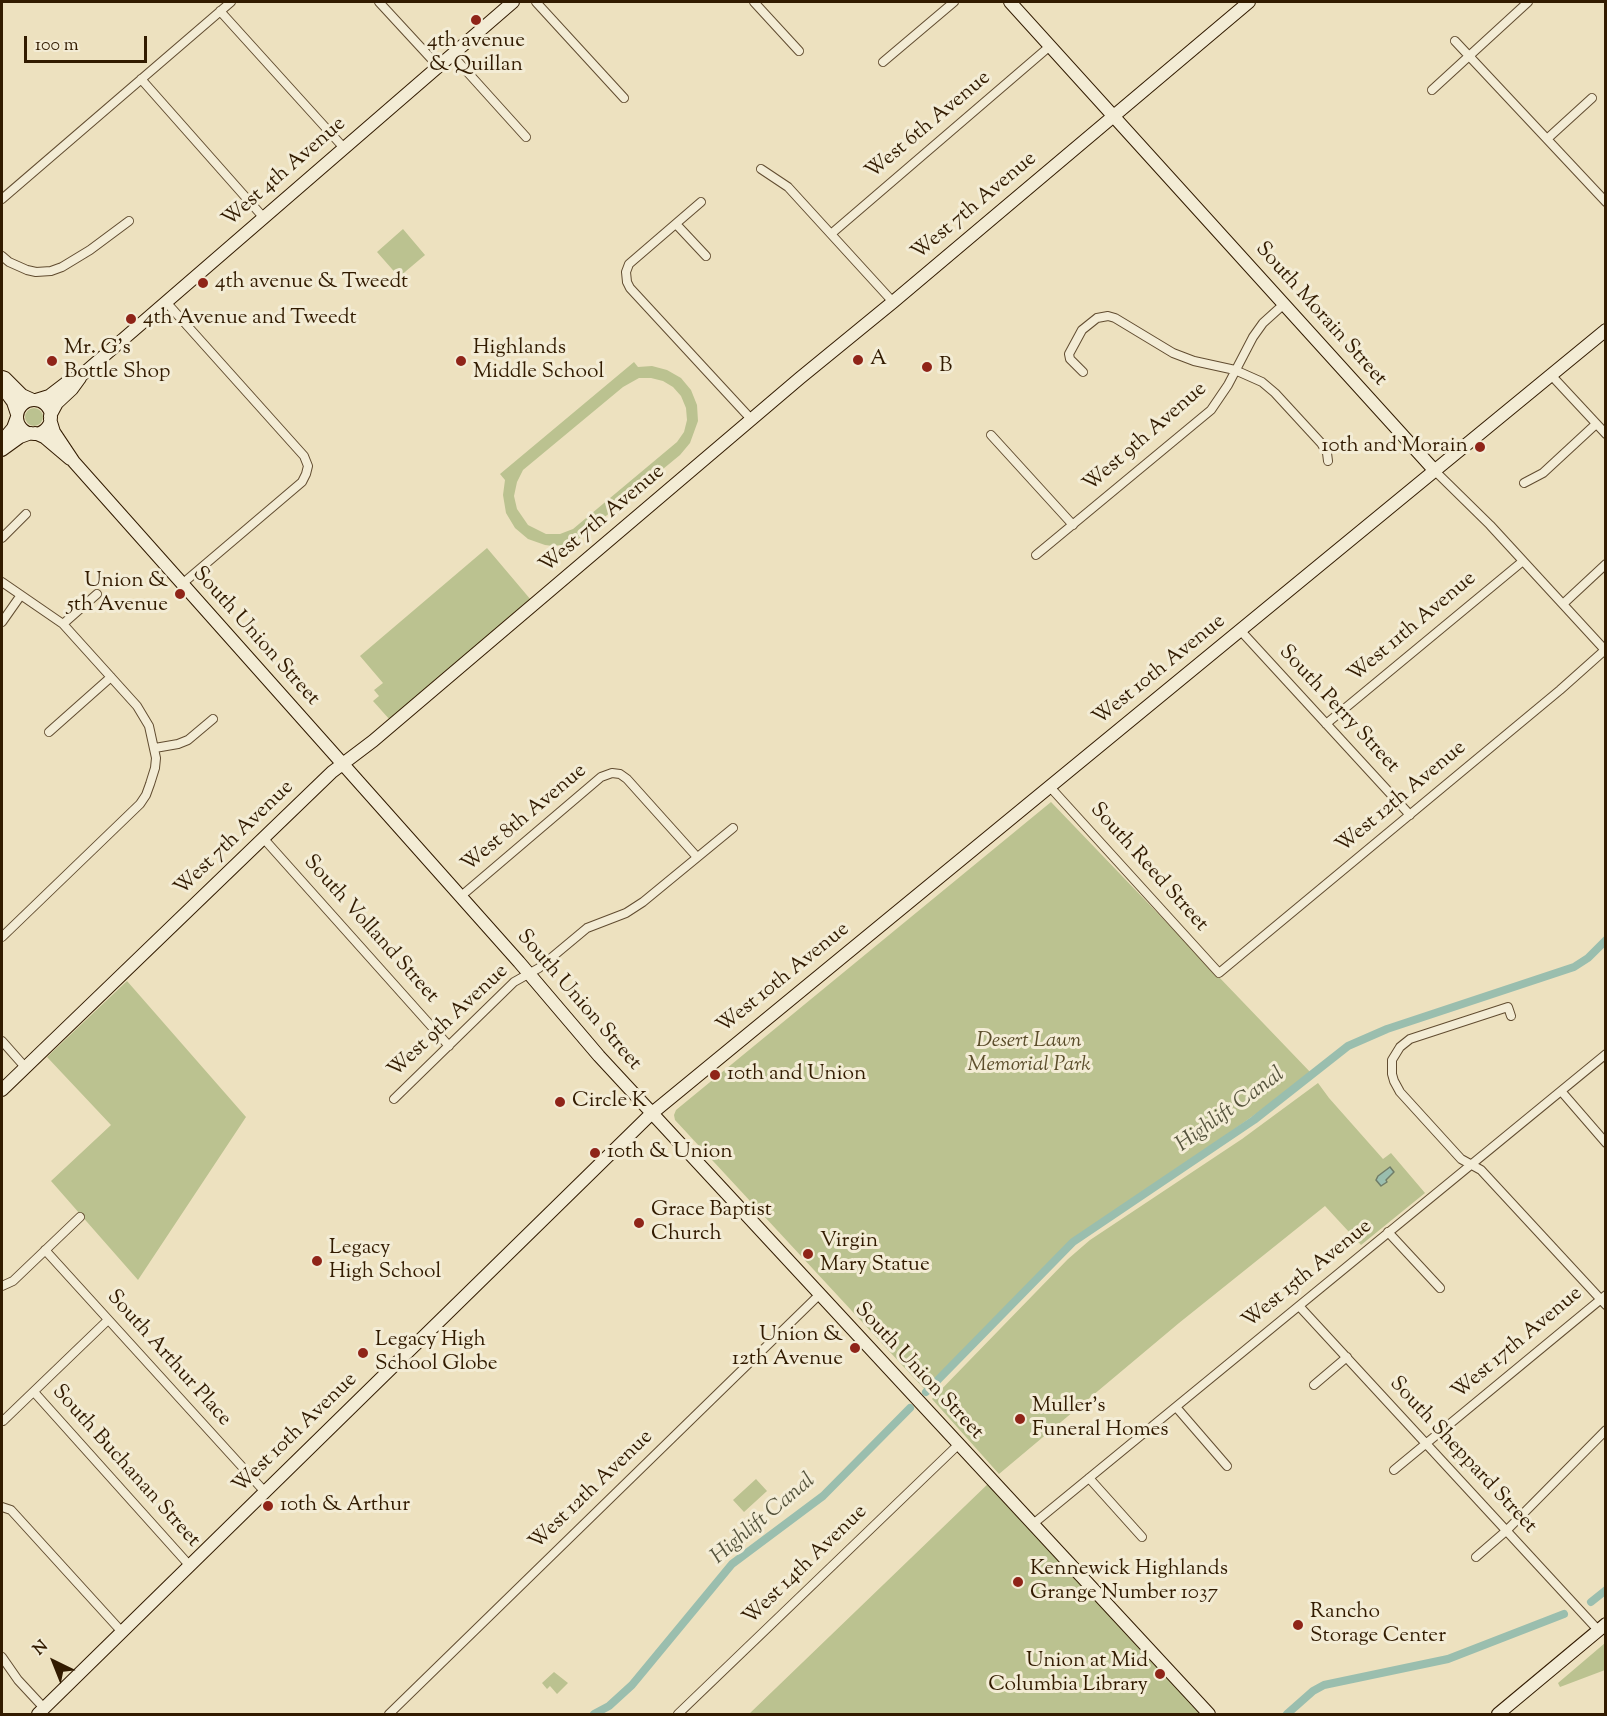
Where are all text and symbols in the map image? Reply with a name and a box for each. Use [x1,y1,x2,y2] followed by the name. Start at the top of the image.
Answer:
[469,13,483,27] marker: 4th avenue & Quillan
[27,24,150,62] scale bar
[427,29,525,79] place label: 4th avenue & Quillan
[35,33,79,59] text: 100 m
[861,66,997,186] street label: West 6th Avenue
[218,112,352,234] street label: West 4th Avenue
[907,147,1043,267] street label: West 7th Avenue
[1249,238,1391,392] street label: South Morain Street
[215,270,408,296] place label: 4th avenue & Tweedt
[196,276,210,290] marker: 4th avenue & Tweedt
[143,306,357,332] place label: 4th Avenue and Tweedt
[124,312,138,326] marker: 4th Avenue and Tweedt
[64,336,170,386] place label: Mr. G's Bottle Shop
[473,336,604,386] place label: Highlands Middle School
[870,347,887,373] place label: A
[851,353,865,367] marker: A
[45,354,59,368] marker: Mr. G's Bottle Shop
[454,354,468,368] marker: Highlands Middle School
[939,354,952,380] place label: B
[920,360,934,374] marker: B
[1079,378,1213,498] street label: West 9th Avenue
[1321,434,1468,460] place label: 10th and Morain
[1473,440,1487,454] marker: 10th and Morain
[535,460,671,580] street label: West 7th Avenue
[186,562,324,712] street label: South Union Street
[1344,567,1482,689] street label: West 11th Avenue
[67,569,168,619] place label: Union & 5th Avenue
[173,587,187,601] marker: Union & 5th Avenue
[1089,610,1231,732] street label: West 10th Avenue
[1272,641,1404,779] street label: South Perry Street
[1332,736,1472,860] street label: West 12th Avenue
[457,759,593,879] street label: West 8th Avenue
[170,776,300,902] street label: West 7th Avenue
[1084,798,1212,938] street label: South Reed Street
[297,851,443,1009] street label: South Volland Street
[713,918,855,1040] street label: West 10th Avenue
[510,926,646,1076] street label: South Union Street
[384,960,514,1084] street label: West 9th Avenue
[967,1029,1091,1079] park label: Desert Lawn Memorial Park
[727,1062,866,1088] place label: 10th and Union
[1172,1063,1290,1159] water label: Highlift Canal
[708,1068,722,1082] marker: 10th and Union
[572,1089,647,1115] place label: Circle K
[553,1095,567,1109] marker: Circle K
[607,1140,733,1166] place label: 10th & Union
[588,1146,602,1160] marker: 10th & Union
[651,1198,772,1248] place label: Grace Baptist Church
[1238,1215,1378,1335] street label: West 15th Avenue
[632,1216,646,1230] marker: Grace Baptist Church
[820,1229,930,1279] place label: Virgin Mary Statue
[329,1236,441,1286] place label: Legacy High School
[801,1247,815,1261] marker: Virgin Mary Statue
[310,1254,324,1268] marker: Legacy High School
[1448,1282,1588,1406] street label: West 17th Avenue
[100,1286,236,1432] street label: South Arthur Place
[848,1298,988,1446] street label: South Union Street
[732,1323,843,1373] place label: Union & 12th Avenue
[375,1328,498,1378] place label: Legacy High School Globe
[848,1341,862,1355] marker: Union & 12th Avenue
[356,1346,370,1360] marker: Legacy High School Globe
[229,1368,363,1500] street label: West 10th Avenue
[1383,1372,1541,1540] street label: South Sheppard Street
[45,1381,205,1553] street label: South Buchanan Street
[1032,1394,1169,1444] place label: Muller's Funeral Homes
[1013,1412,1027,1426] marker: Muller's Funeral Homes
[525,1426,659,1556] street label: West 12th Avenue
[707,1469,821,1571] water label: Highlift Canal
[280,1493,410,1519] place label: 10th & Arthur
[261,1499,275,1513] marker: 10th & Arthur
[739,1500,873,1632] street label: West 14th Avenue
[1030,1557,1228,1607] place label: Kennewick Highlands Grange Number 1037
[1011,1575,1025,1589] marker: Kennewick Highlands Grange Number 1037
[1310,1600,1446,1650] place label: Rancho Storage Center
[1291,1618,1305,1632] marker: Rancho Storage Center
[24,1632,84,1692] north arrow
[29,1636,54,1661] text: N
[988,1649,1148,1699] place label: Union at Mid Columbia Library
[1153,1667,1167,1681] marker: Union at Mid Columbia Library

